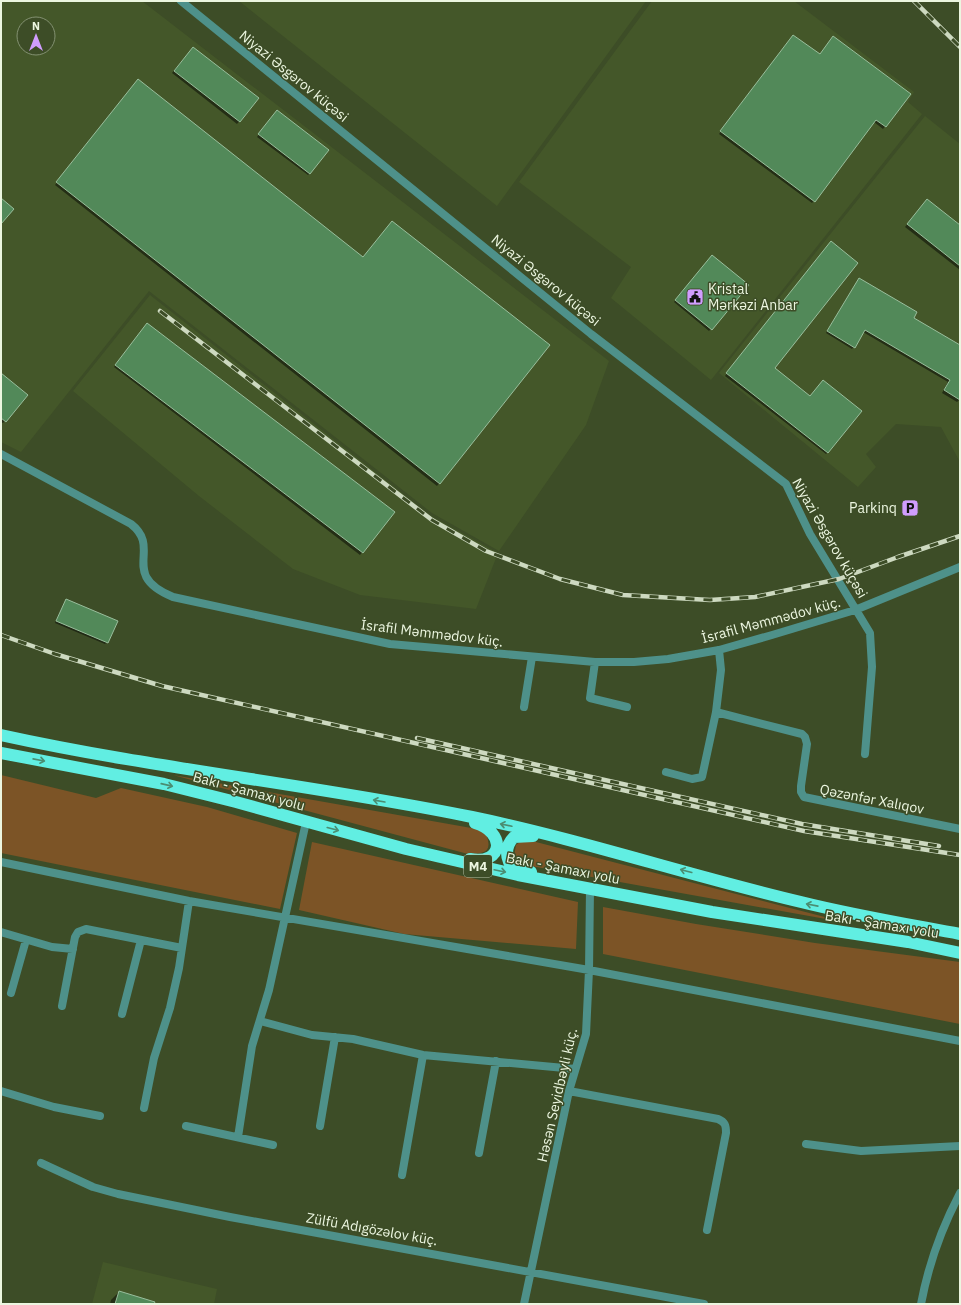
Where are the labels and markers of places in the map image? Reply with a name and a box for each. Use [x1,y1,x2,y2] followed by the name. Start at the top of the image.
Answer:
[708,280,798,314] place label: Kristal Mərkəzi Anbar
[685,287,705,307] public building icon: Kristal Mərkəzi Anbar
[900,498,920,518] parking icon: Parkinq
[849,499,897,517] place label: Parkinq

